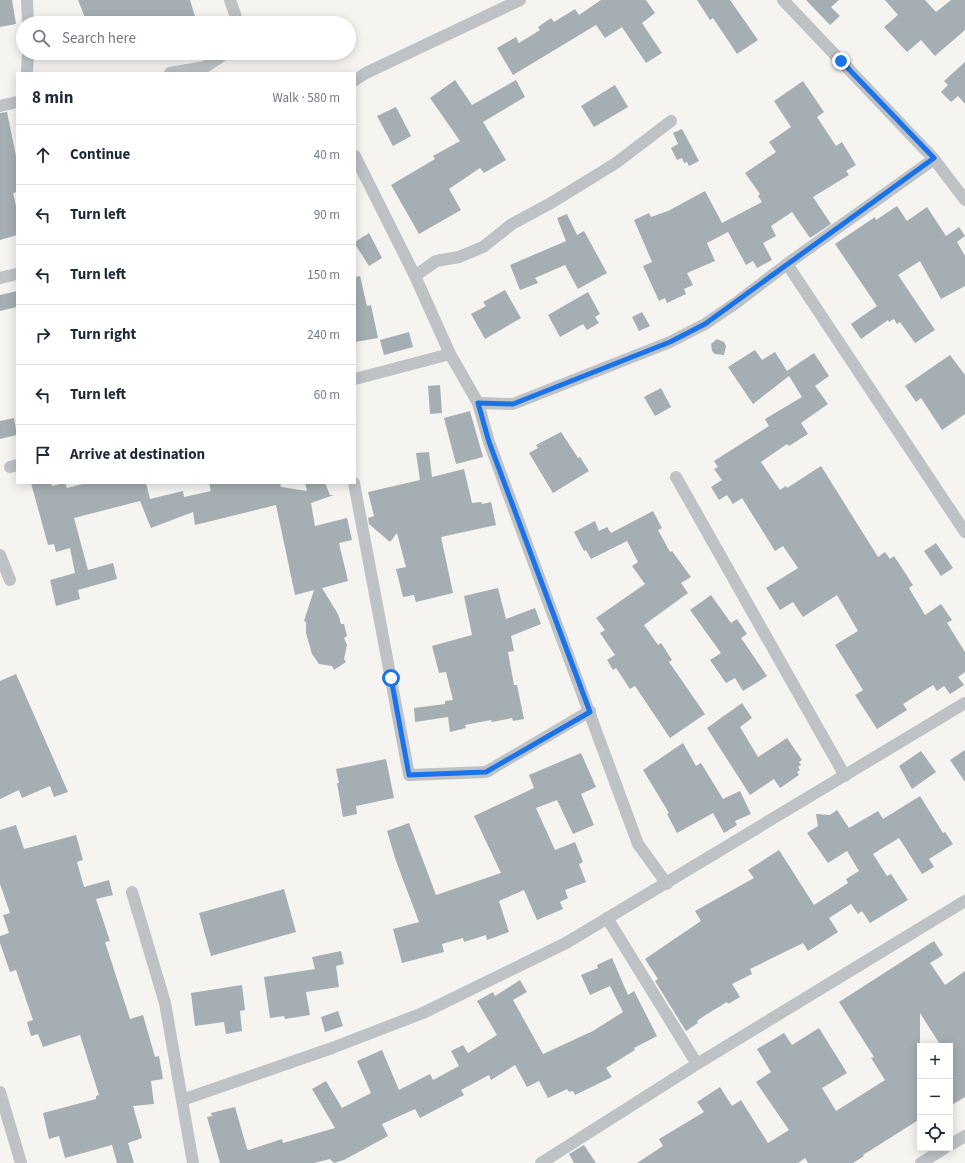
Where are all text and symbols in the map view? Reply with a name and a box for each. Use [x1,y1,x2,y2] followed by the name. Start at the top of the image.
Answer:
[16,16,356,60] search box
[30,27,52,49] icon: search
[62,28,136,49] text: Search here
[832,52,850,70] route end
[32,86,73,110] text: 8 min
[272,89,340,107] text: Walk · 580 m
[32,144,54,166] icon: ahead
[70,144,130,165] text: Continue
[314,146,340,164] text: 40 m
[32,204,54,226] icon: left
[70,204,126,225] text: Turn left
[314,206,340,224] text: 90 m
[32,264,54,286] icon: left
[70,264,126,285] text: Turn left
[307,266,340,284] text: 150 m
[32,324,54,346] icon: right
[70,324,136,345] text: Turn right
[307,326,340,344] text: 240 m
[32,384,54,406] icon: left
[70,384,126,405] text: Turn left
[314,386,340,404] text: 60 m
[32,444,54,466] icon: arrive
[70,444,205,465] text: Arrive at destination
[382,669,400,687] route start
[917,1043,953,1151] map controls
[917,1043,953,1079] button: +
[917,1079,953,1115] button: −
[917,1115,953,1151] button: locate

